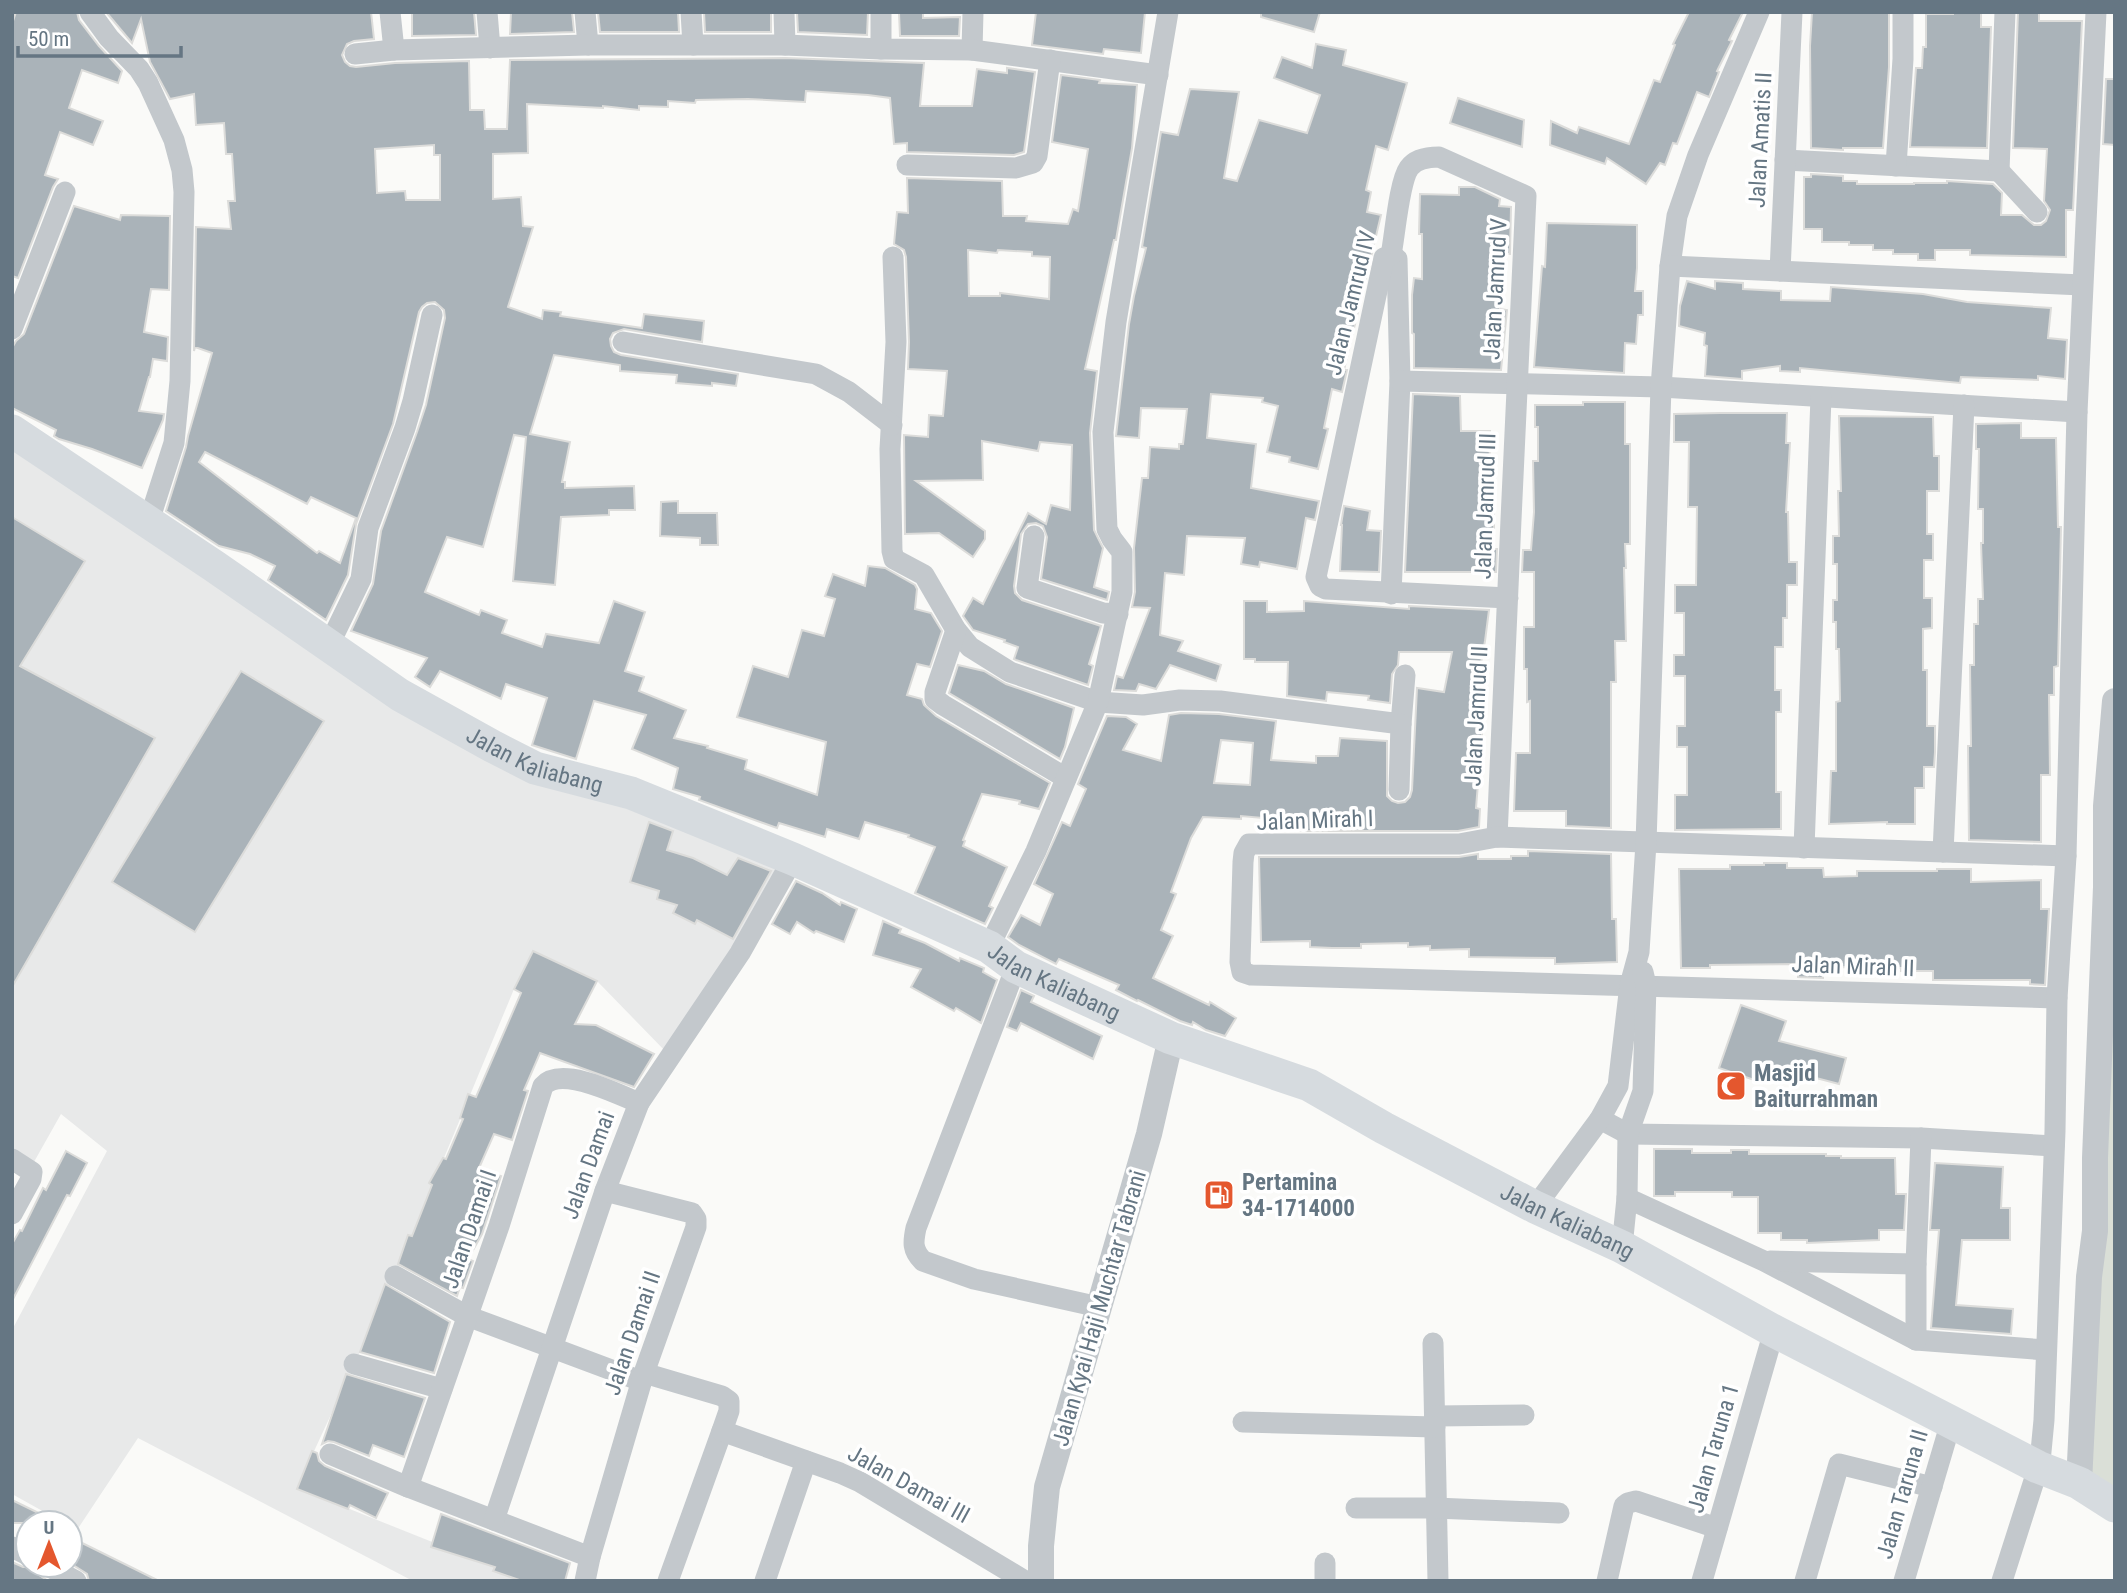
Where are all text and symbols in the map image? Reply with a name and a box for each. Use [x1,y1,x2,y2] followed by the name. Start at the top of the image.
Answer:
[18,14,180,58] scale bar
[28,27,69,51] text: 50 m
[1743,72,1778,209] street label: Jalan Amatis II
[1478,217,1513,361] street label: Jalan Jamrud V
[1320,228,1381,378] street label: Jalan Jamrud IV
[1469,432,1502,580] street label: Jalan Jamrud III
[1459,645,1494,787] street label: Jalan Jamrud II
[462,722,606,799] street label: Jalan Kaliabang
[1256,805,1374,836] street label: Jalan Mirah I
[982,938,1124,1027] street label: Jalan Kaliabang
[1791,951,1915,982] street label: Jalan Mirah II
[1754,1060,1878,1113] place label: Masjid Baiturrahman
[1714,1069,1748,1103] mosque icon: Masjid Baiturrahman
[557,1108,620,1223] street label: Jalan Damai
[437,1166,502,1292] street label: Jalan Damai I
[1047,1167,1152,1449] street label: Jalan Kyai Haji Muchtar Tabrani
[1242,1169,1355,1222] place label: Pertamina 34-1714000
[1202,1178,1236,1212] fuel station icon: Pertamina 34-1714000
[1496,1178,1639,1265] street label: Jalan Kaliabang
[599,1268,666,1399] street label: Jalan Damai II
[1682,1380,1745,1516] street label: Jalan Taruna 1
[1871,1426,1934,1562] street label: Jalan Taruna II
[843,1440,974,1529] street label: Jalan Damai III
[14,1509,84,1579] north arrow
[44,1516,54,1539] text: U

